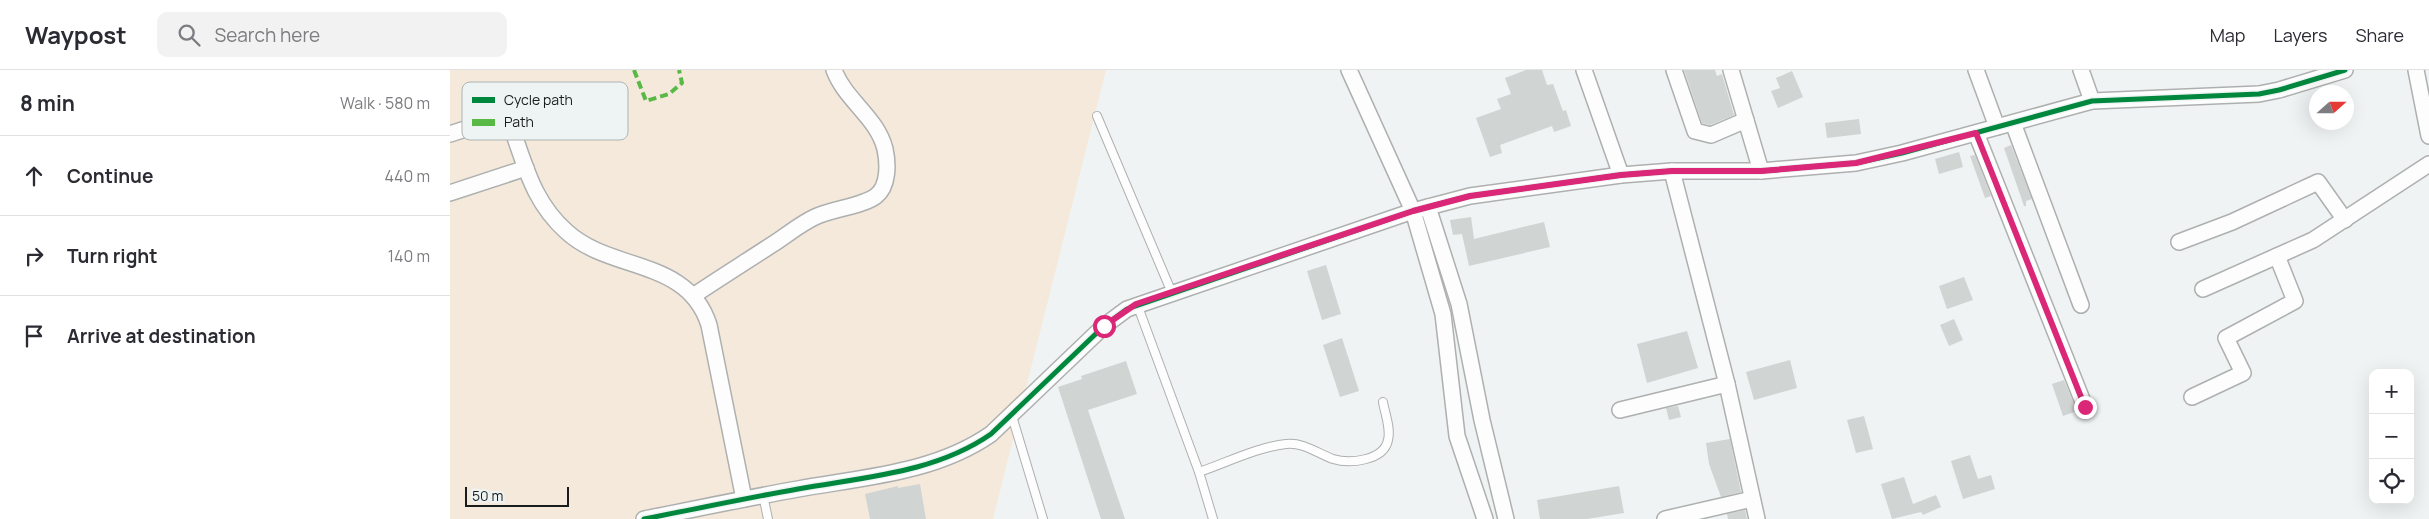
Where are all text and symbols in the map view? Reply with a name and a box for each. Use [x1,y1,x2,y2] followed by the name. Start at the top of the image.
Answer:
[157,12,507,57] search box
[25,18,127,51] text: Waypost
[175,21,203,49] icon: search
[215,22,320,48] text: Search here
[2210,23,2245,47] text: Map
[2273,23,2327,47] text: Layers
[2355,23,2404,47] text: Share
[462,82,628,140] legend
[2309,85,2354,130] north arrow
[20,89,75,117] text: 8 min
[504,90,573,109] text: Cycle path
[340,92,430,114] text: Walk · 580 m
[504,112,534,131] text: Path
[20,162,48,190] icon: ahead
[67,163,153,189] text: Continue
[384,165,430,187] text: 440 m
[20,242,48,270] icon: right
[67,243,157,269] text: Turn right
[388,245,430,267] text: 140 m
[1093,315,1116,338] route start
[20,322,48,350] icon: arrive
[67,323,256,349] text: Arrive at destination
[2369,369,2414,504] map controls
[2369,369,2414,414] button: +
[2074,396,2097,419] route end
[2369,414,2414,459] button: −
[2369,459,2414,504] button: locate
[465,484,569,507] scale bar
[472,486,503,505] text: 50 m

